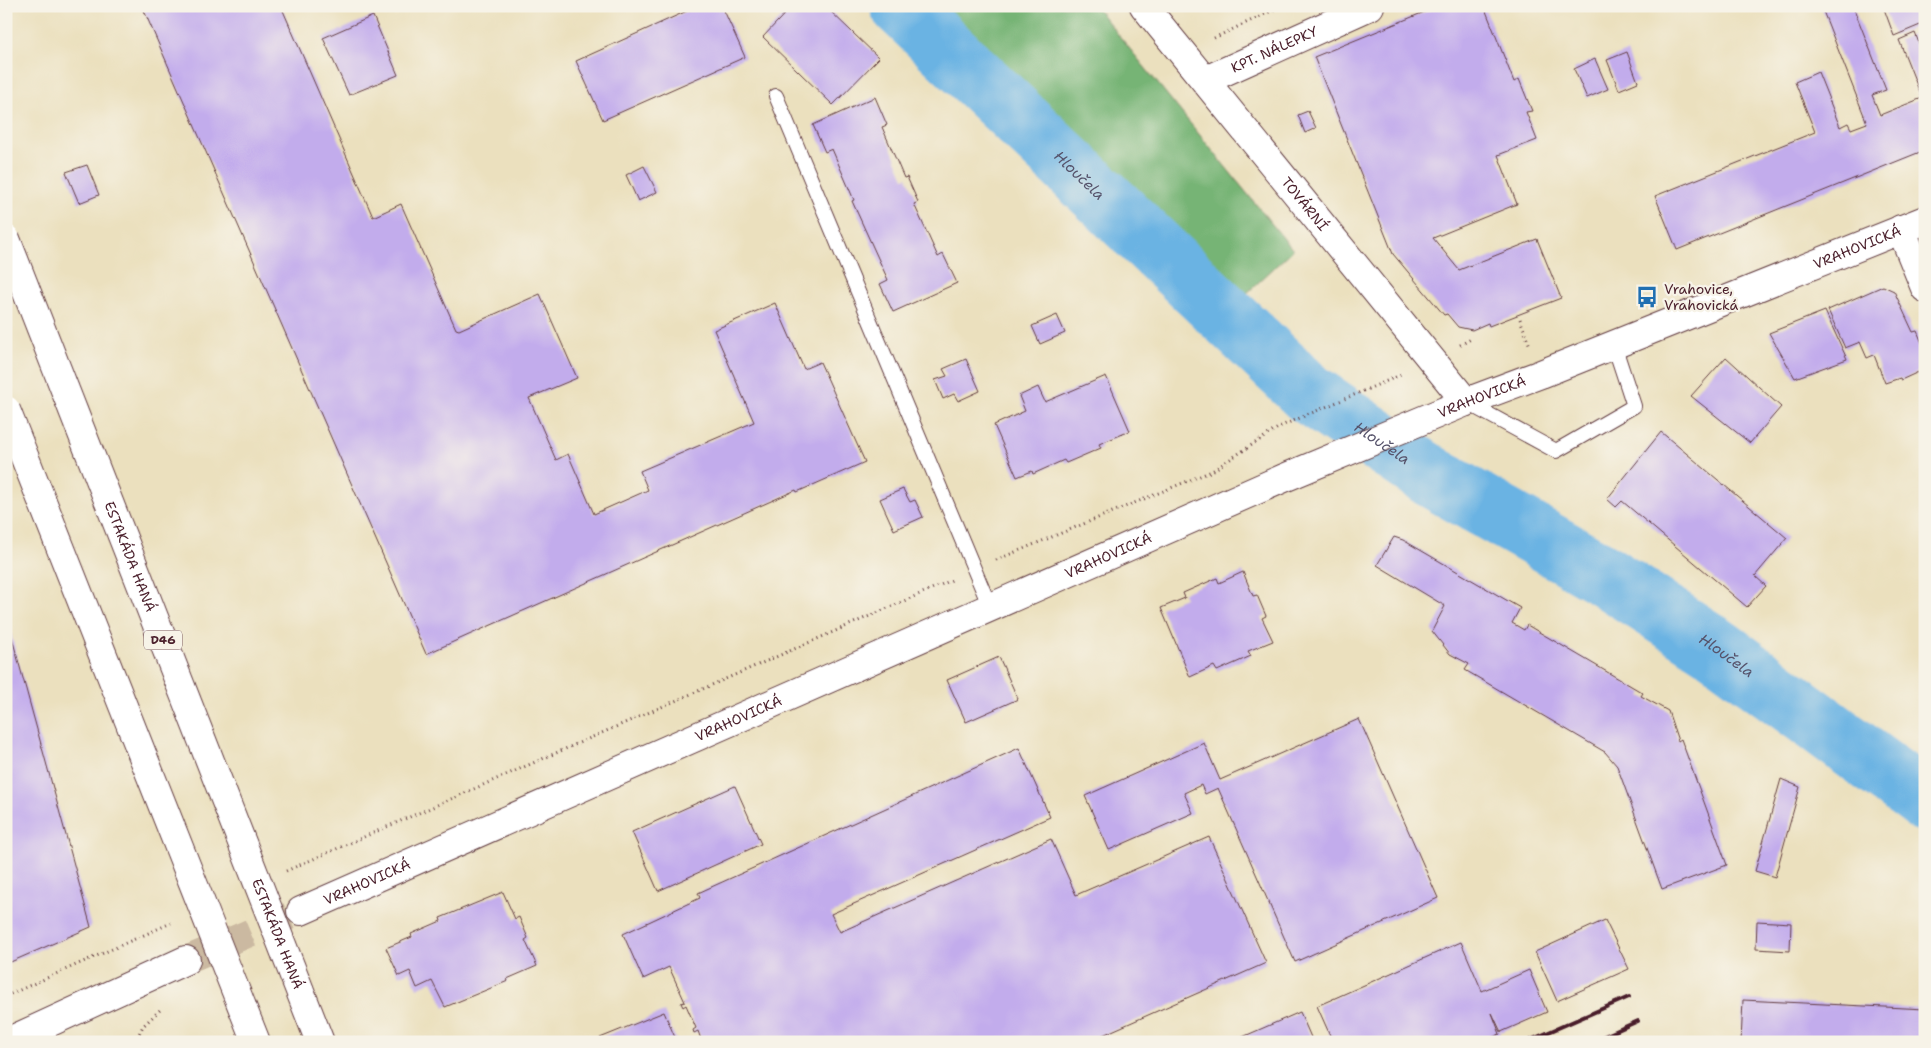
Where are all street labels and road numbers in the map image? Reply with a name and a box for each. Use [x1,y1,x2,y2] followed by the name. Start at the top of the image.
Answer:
[1228,22,1321,77] street label: KPT. NÁLEPKY
[1278,173,1332,235] street label: TOVÁRNÍ
[1811,222,1904,273] street label: VRAHOVICKÁ
[1435,371,1528,422] street label: VRAHOVICKÁ
[100,499,160,615] street label: ESTAKÁDA HANÁ
[1062,528,1154,582] street label: VRAHOVICKÁ
[144,630,182,650] road number: D46
[692,691,785,745] street label: VRAHOVICKÁ
[321,855,413,909] street label: VRAHOVICKÁ
[248,876,307,992] street label: ESTAKÁDA HANÁ

